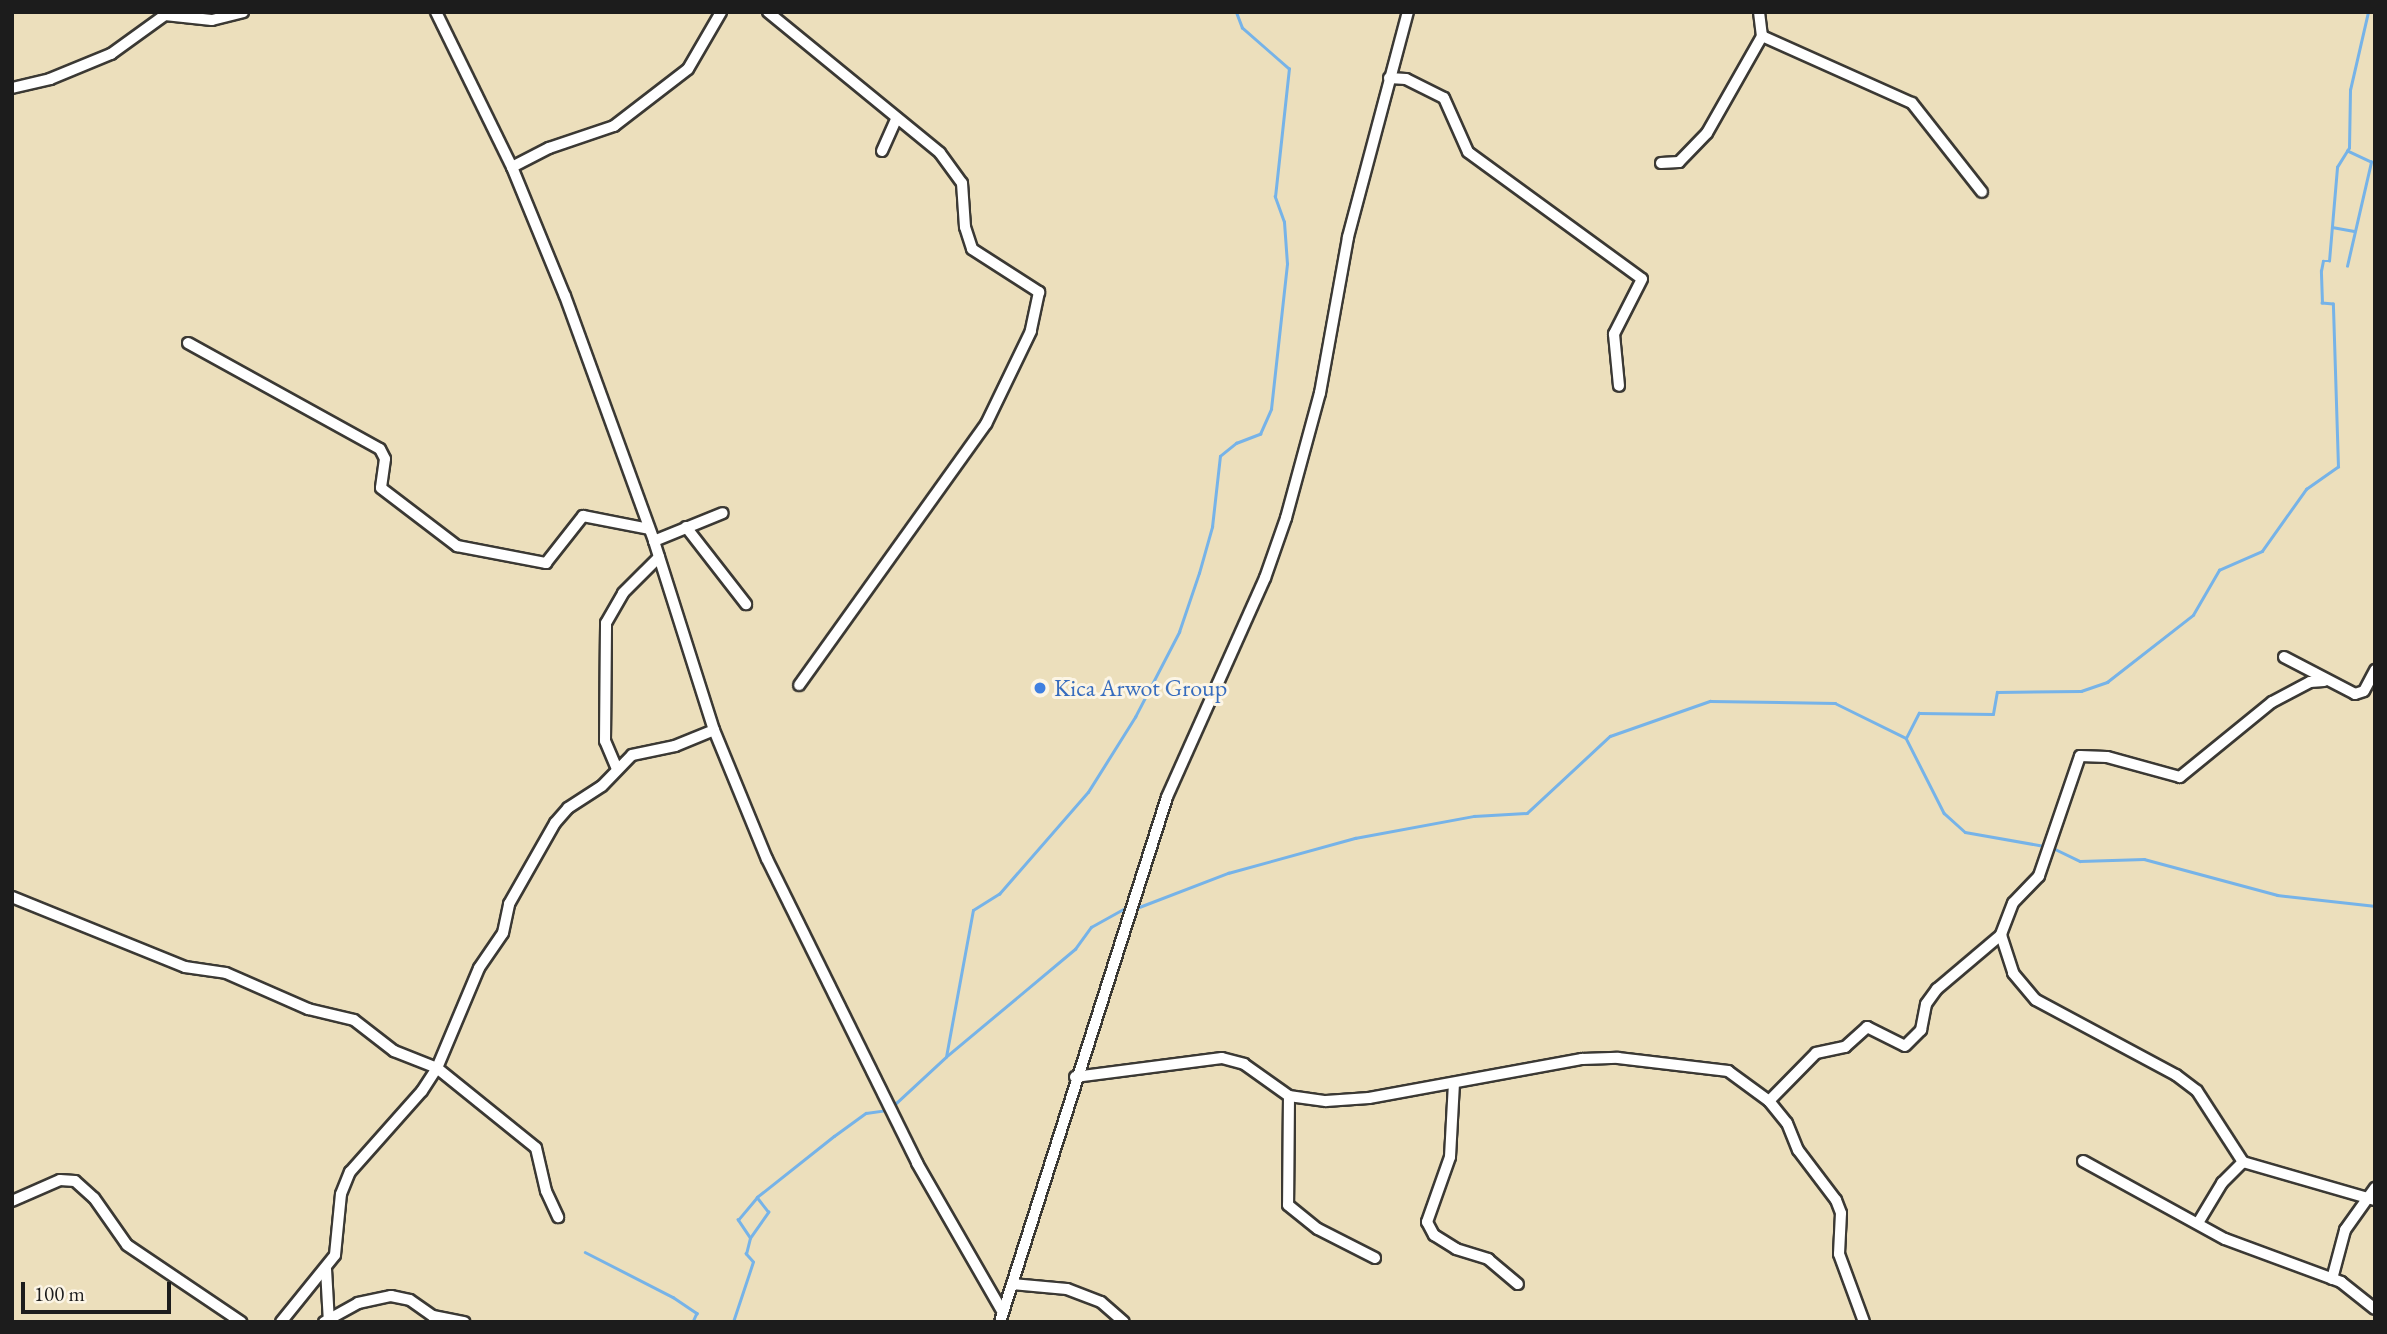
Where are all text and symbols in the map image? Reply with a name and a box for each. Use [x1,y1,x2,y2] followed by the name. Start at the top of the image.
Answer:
[1054,674,1227,702] place label: Kica Arwot Group
[1032,680,1048,696] marker: Kica Arwot Group
[24,1268,175,1312] scale bar
[34,1280,85,1307] text: 100 m

